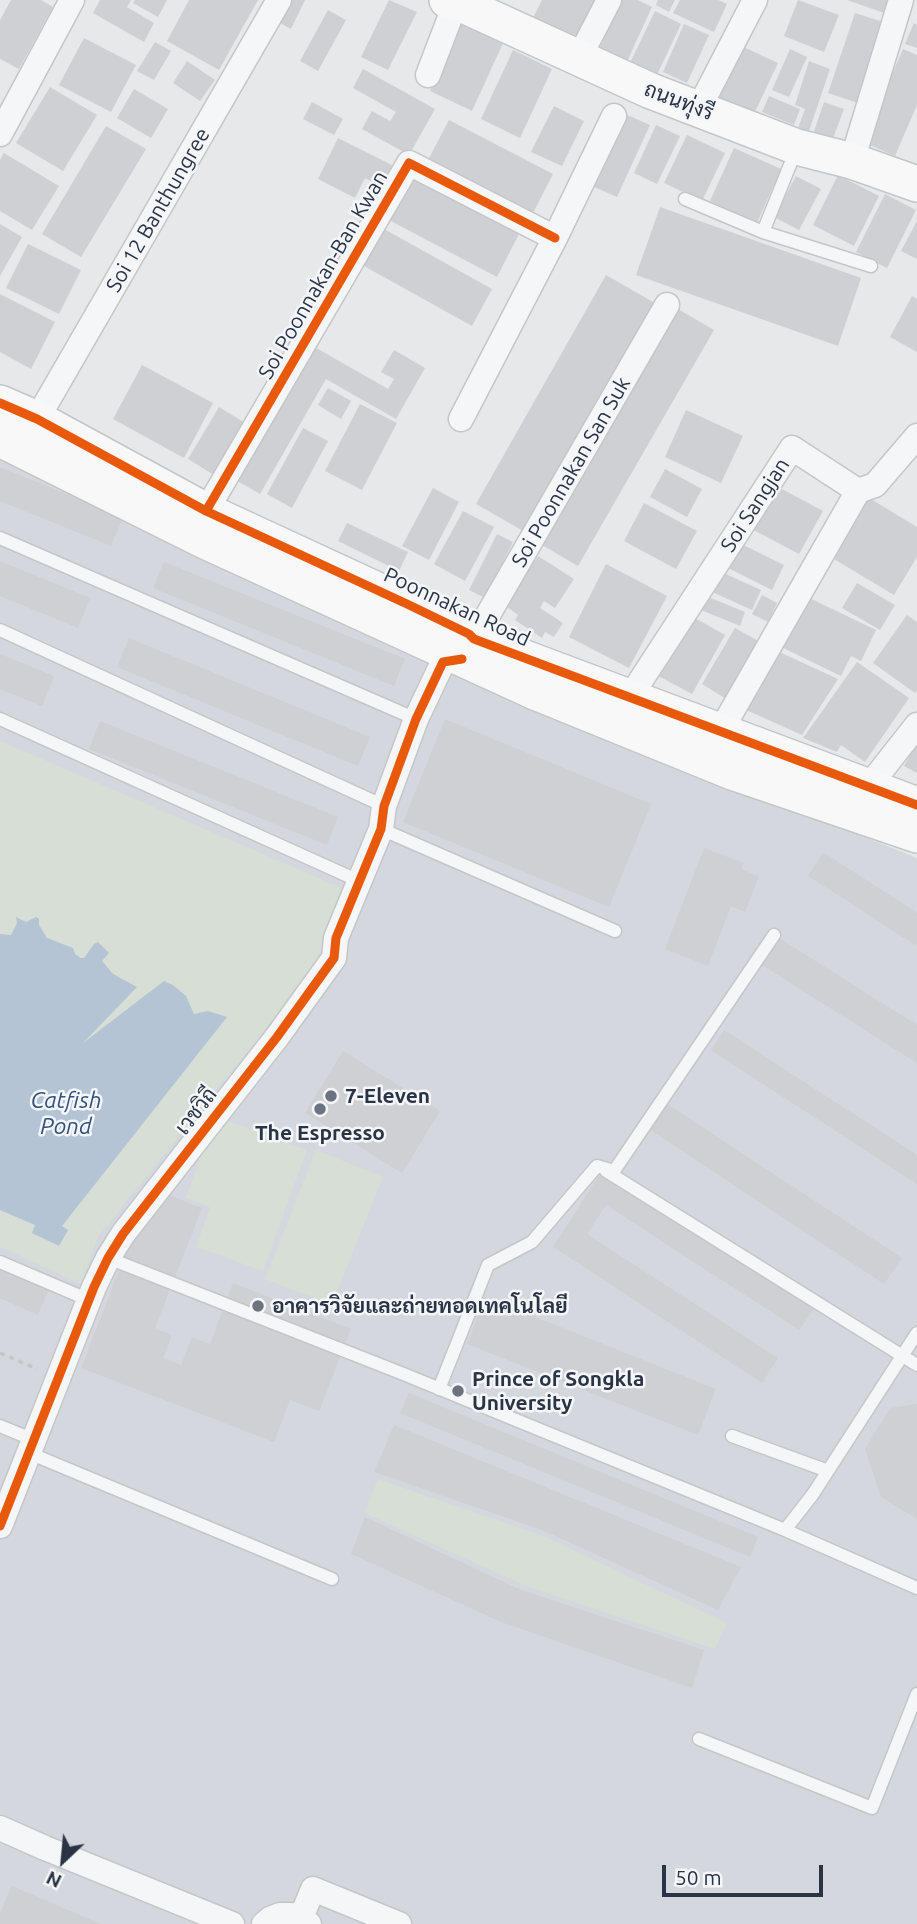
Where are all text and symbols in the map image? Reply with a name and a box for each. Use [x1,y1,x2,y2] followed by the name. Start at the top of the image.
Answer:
[641,76,717,126] street label: ถนนทุ่งรี
[101,123,215,297] street label: Soi 12 Banthungree
[253,166,393,384] street label: Soi Poonnakan-Ban Kwan
[506,372,636,572] street label: Soi Poonnakan San Suk
[715,453,795,557] street label: Soi Sangjan
[380,562,534,652] street label: Poonnakan Road
[170,1082,222,1140] street label: เวชวิถี
[345,1083,430,1109] place label: 7-Eleven
[30,1086,102,1140] water label: Catfish Pond
[323,1088,339,1104] marker: 7-Eleven
[312,1101,328,1117] marker: The Espresso
[255,1120,385,1146] place label: The Espresso
[272,1293,567,1319] place label: อาคารวิจัยและถ่ายทอดเทคโนโลยี
[250,1298,266,1314] marker: อาคารวิจัยและถ่ายทอดเทคโนโลยี
[472,1366,644,1416] place label: Prince of Songkla University
[450,1383,466,1399] marker: Prince of Songkla University
[28,1826,98,1896] north arrow
[665,1850,826,1894] scale bar
[675,1865,722,1889] text: 50 m
[43,1867,65,1893] text: N

